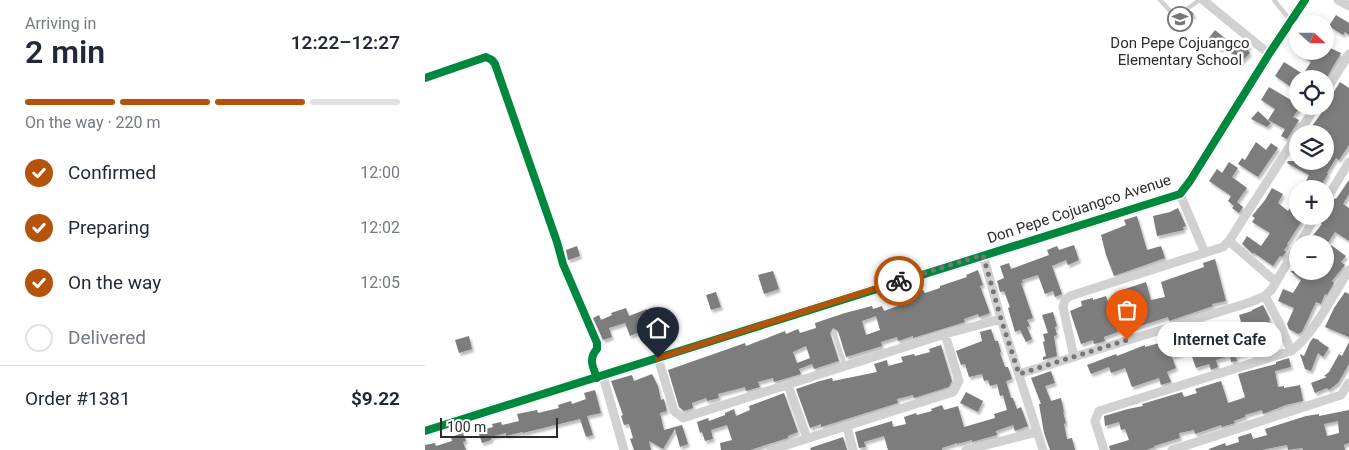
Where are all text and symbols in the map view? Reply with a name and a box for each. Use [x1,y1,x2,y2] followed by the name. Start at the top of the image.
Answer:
[1167,6,1193,32] school or university icon: Don Pepe Cojuangco Elementary School
[25,14,96,33] text: Arriving in
[1289,15,1334,60] north arrow
[1289,15,1334,280] map controls
[291,31,400,54] text: 12:22–12:27
[25,33,105,71] text: 2 min
[1110,34,1250,69] place label: Don Pepe Cojuangco Elementary School
[1289,70,1334,115] button: locate
[25,113,161,132] text: On the way · 220 m
[1289,125,1334,170] button: layers
[25,159,53,187] icon: check
[68,161,156,184] text: Confirmed
[360,163,400,182] text: 12:00
[985,171,1173,247] street label: Don Pepe Cojuangco Avenue
[1289,180,1334,225] button: +
[25,214,53,242] icon: check
[68,216,150,239] text: Preparing
[360,218,400,237] text: 12:02
[1289,235,1334,280] button: −
[874,256,924,306] courier
[885,267,913,295] icon: bike
[25,269,53,297] icon: check
[68,271,161,294] text: On the way
[360,273,400,292] text: 12:05
[1106,289,1148,340] pin
[1113,296,1141,324] icon: bag
[637,307,679,358] pin
[644,314,672,342] icon: home
[1157,322,1282,358] callout: Internet Cafe
[68,326,146,349] text: Delivered
[1173,330,1266,349] text: Internet Cafe
[25,387,131,410] text: Order #1381
[351,387,400,410] text: $9.22
[440,415,557,438] scale bar
[447,419,486,435] text: 100 m

